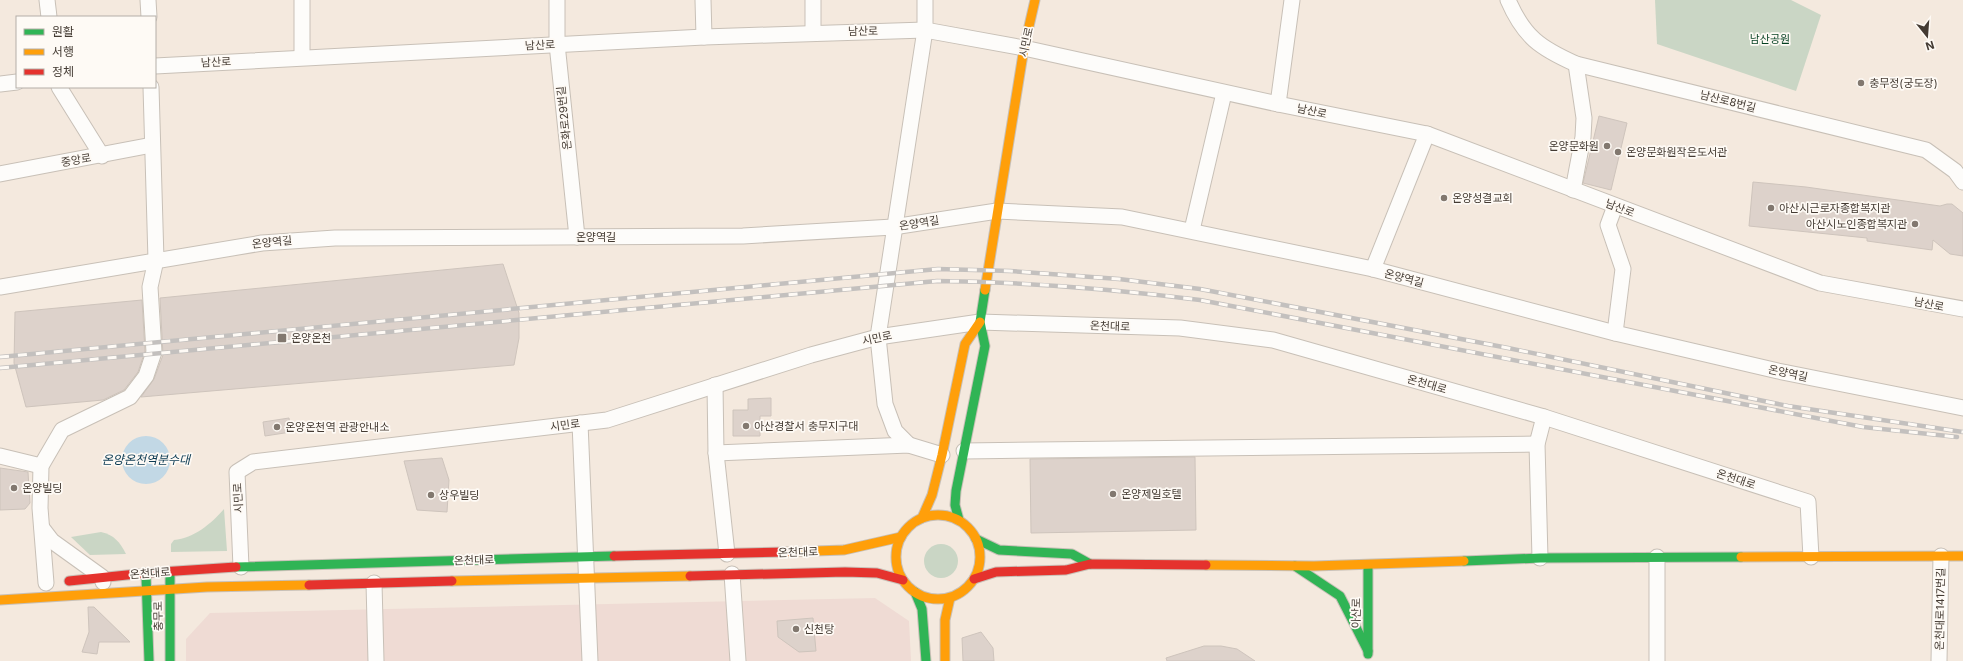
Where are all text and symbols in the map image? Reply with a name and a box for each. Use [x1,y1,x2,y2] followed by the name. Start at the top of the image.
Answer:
[16,16,156,88] legend
[1907,16,1947,56] north arrow
[52,24,74,39] text: 원활
[848,24,878,38] street label: 남산로
[1016,26,1036,58] street label: 시민로
[1750,32,1790,46] park label: 남산공원
[524,37,556,53] street label: 남산로
[1924,38,1936,53] text: N
[52,44,74,59] text: 서행
[200,54,232,70] street label: 남산로
[52,64,74,79] text: 정체
[1869,76,1938,90] place label: 충무정(궁도장)
[1856,78,1866,88] marker: 충무정(궁도장)
[554,85,574,151] street label: 온화로29번길
[1698,87,1758,115] street label: 남산로8번길
[1296,101,1328,121] street label: 남산로
[1548,139,1599,153] place label: 온양문화원
[1602,141,1612,151] marker: 온양문화원
[1626,145,1727,159] place label: 온양문화원작은도서관
[1613,147,1623,157] marker: 온양문화원작은도서관
[60,150,92,170] street label: 중앙로
[1452,191,1513,205] place label: 온양성결교회
[1439,193,1449,203] marker: 온양성결교회
[1603,196,1637,220] street label: 남산로
[1779,201,1890,215] place label: 아산시근로자종합복지관
[1766,203,1776,213] marker: 아산시근로자종합복지관
[898,213,940,233] street label: 온양역길
[1806,217,1907,231] place label: 아산시노인종합복지관
[1910,219,1920,229] marker: 아산시노인종합복지관
[576,230,616,244] street label: 온양역길
[251,233,293,251] street label: 온양역길
[1383,266,1425,290] street label: 온양역길
[1913,294,1945,314] street label: 남산로
[1090,318,1130,334] street label: 온천대로
[861,328,893,348] street label: 시민로
[291,331,331,345] place label: 온양온천
[276,332,288,344] marker: 온양온천
[1767,362,1809,384] street label: 온양역길
[1406,372,1448,396] street label: 온천대로
[549,416,581,434] street label: 시민로
[754,419,858,433] place label: 아산경찰서 충무지구대
[285,420,389,434] place label: 온양온천역 관광안내소
[741,421,751,431] marker: 아산경찰서 충무지구대
[272,422,282,432] marker: 온양온천역 관광안내소
[102,452,192,467] water label: 온양온천역분수대
[1715,466,1757,492] street label: 온천대로
[22,481,62,495] place label: 온양빌딩
[230,482,246,514] street label: 시민로
[9,483,19,493] marker: 온양빌딩
[1121,487,1182,501] place label: 온양제일호텔
[439,488,479,502] place label: 상우빌딩
[1108,489,1118,499] marker: 온양제일호텔
[426,490,436,500] marker: 상우빌딩
[778,544,818,560] street label: 온천대로
[454,552,494,568] street label: 온천대로
[129,565,171,581] street label: 온천대로
[1932,567,1948,651] street label: 온천대로1417번길
[1349,598,1363,628] street label: 아산로
[151,601,165,631] street label: 충무로
[804,622,834,636] place label: 신천탕
[791,624,801,634] marker: 신천탕

